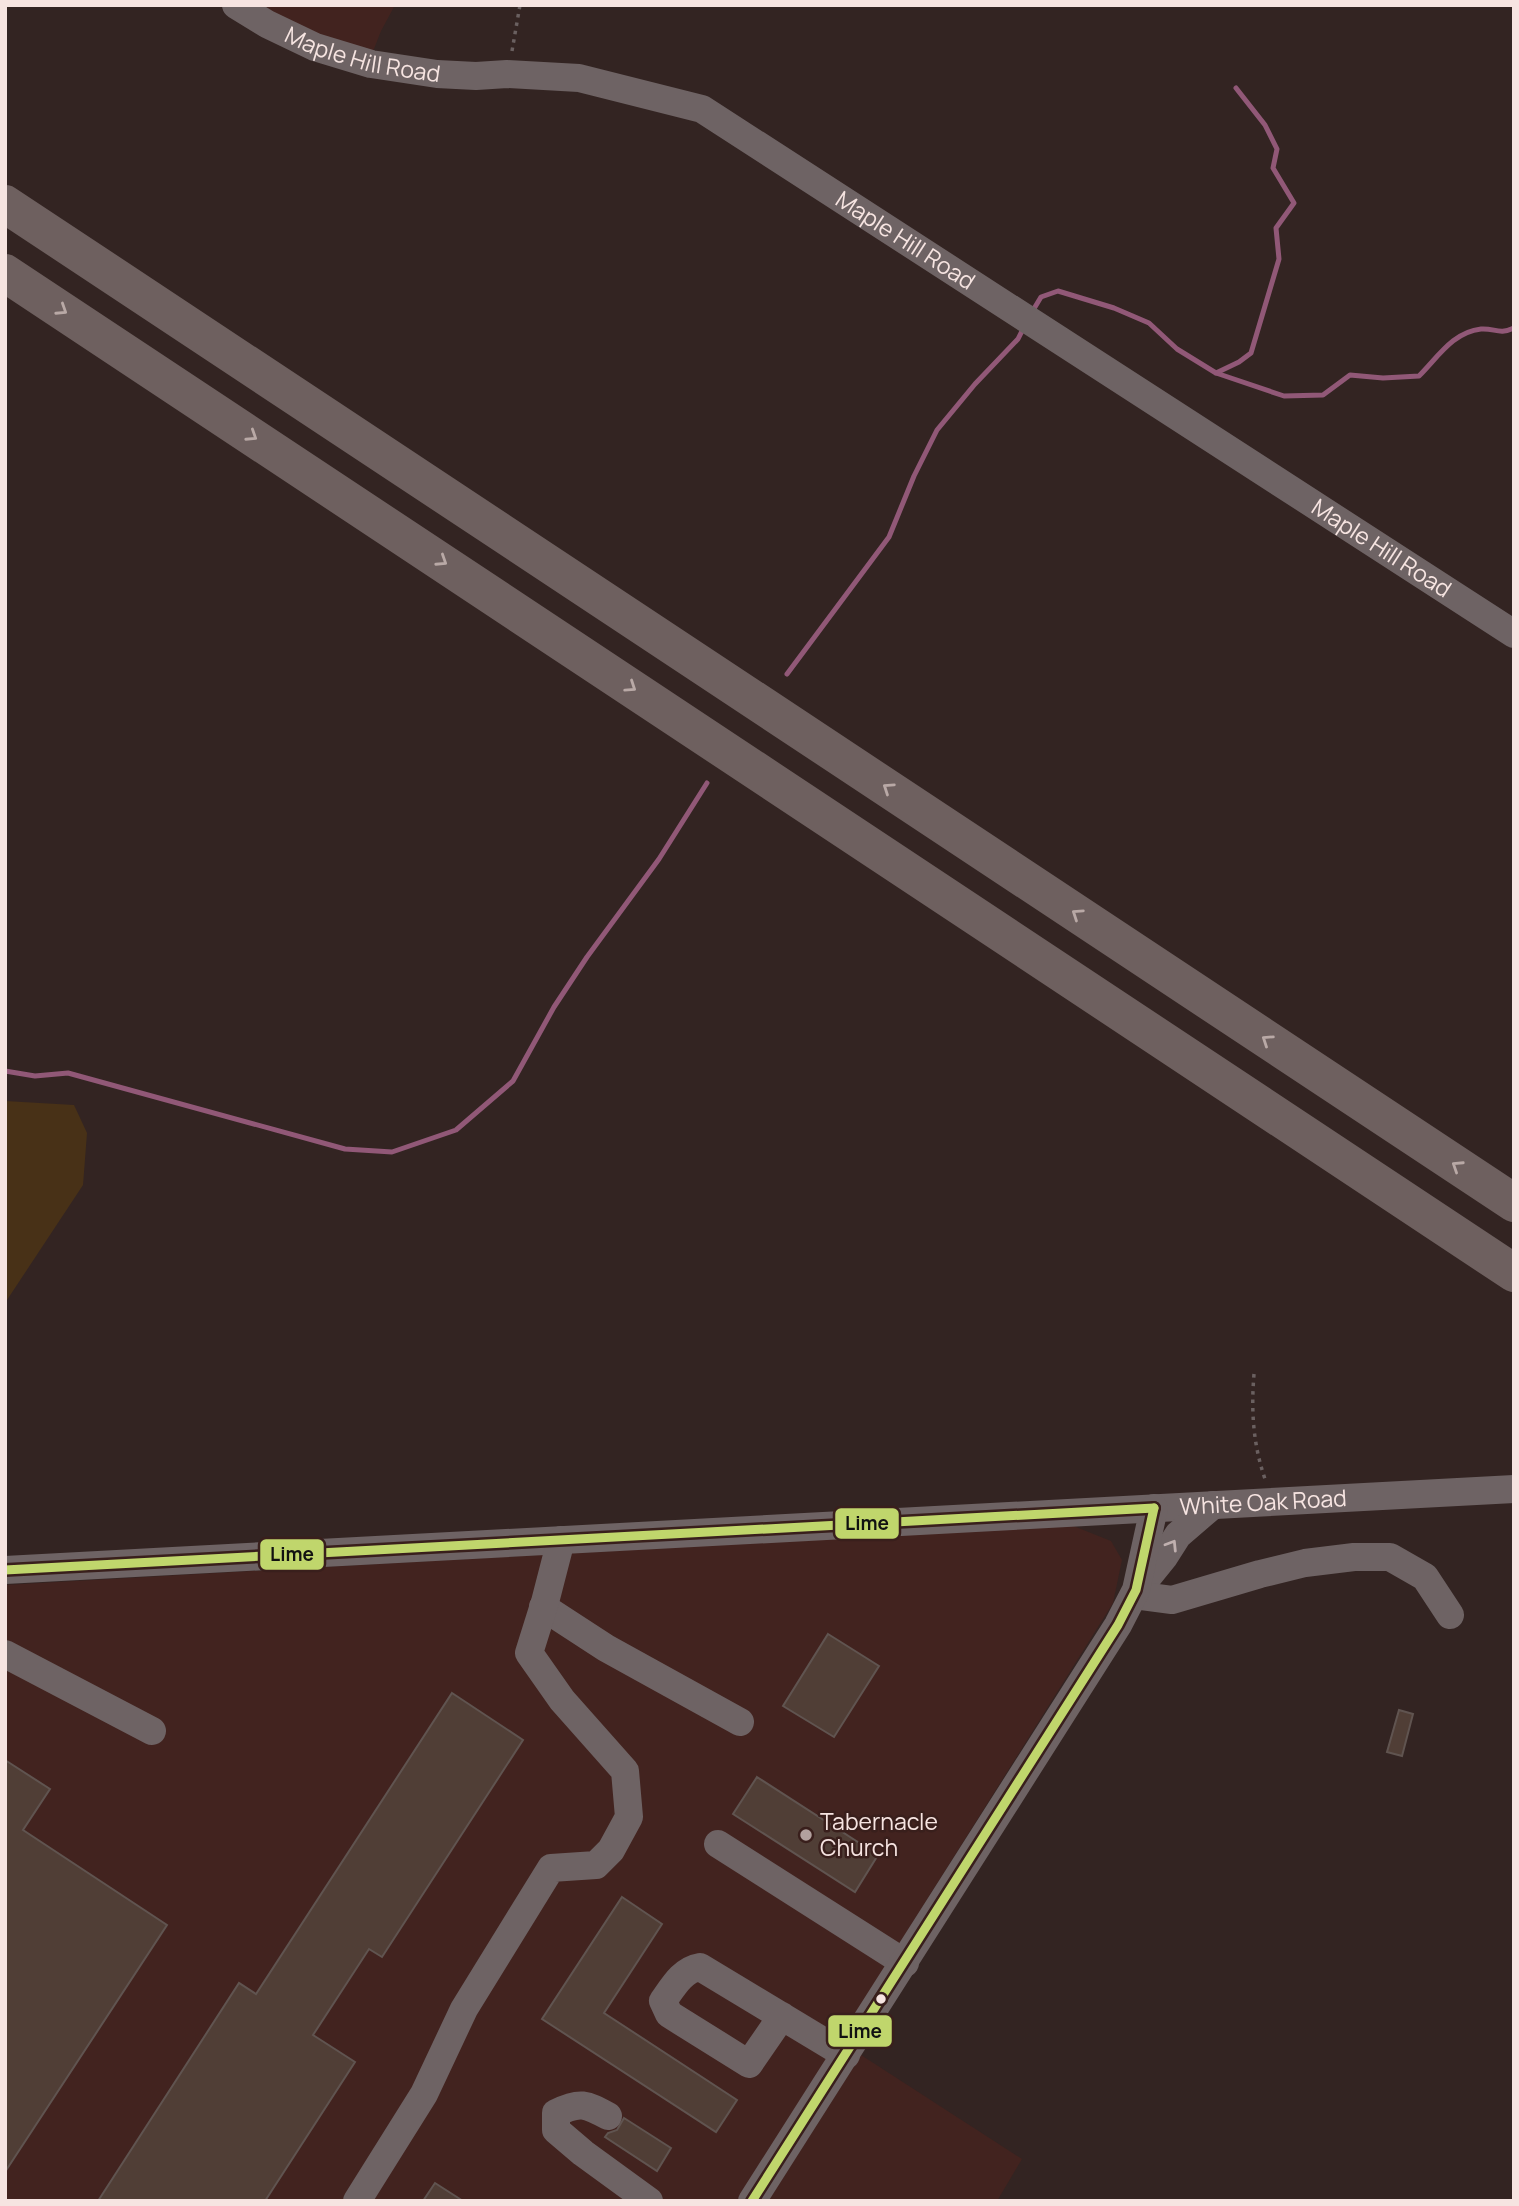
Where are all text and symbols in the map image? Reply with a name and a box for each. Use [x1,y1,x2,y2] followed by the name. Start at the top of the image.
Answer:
[280,18,443,89] street label: Maple Hill Road
[830,183,982,297] street label: Maple Hill Road
[54,302,67,315] one-way arrow
[244,428,257,440] one-way arrow
[1306,491,1458,604] street label: Maple Hill Road
[434,553,447,566] one-way arrow
[624,679,637,692] one-way arrow
[883,784,896,797] one-way arrow
[1072,910,1085,923] one-way arrow
[1262,1036,1275,1049] one-way arrow
[1451,1161,1464,1174] one-way arrow
[1179,1481,1348,1522] street label: White Oak Road
[834,1507,900,1540] line badge: Lime
[845,1510,889,1536] text: Lime
[259,1538,325,1571] line badge: Lime
[1163,1540,1176,1553] one-way arrow
[270,1541,314,1567] text: Lime
[820,1805,938,1863] place label: Tabernacle Church
[798,1827,814,1843] marker: Tabernacle Church
[874,1992,888,2006] unlabelled marker
[827,2014,893,2048] line badge: Lime
[838,2018,882,2044] text: Lime

